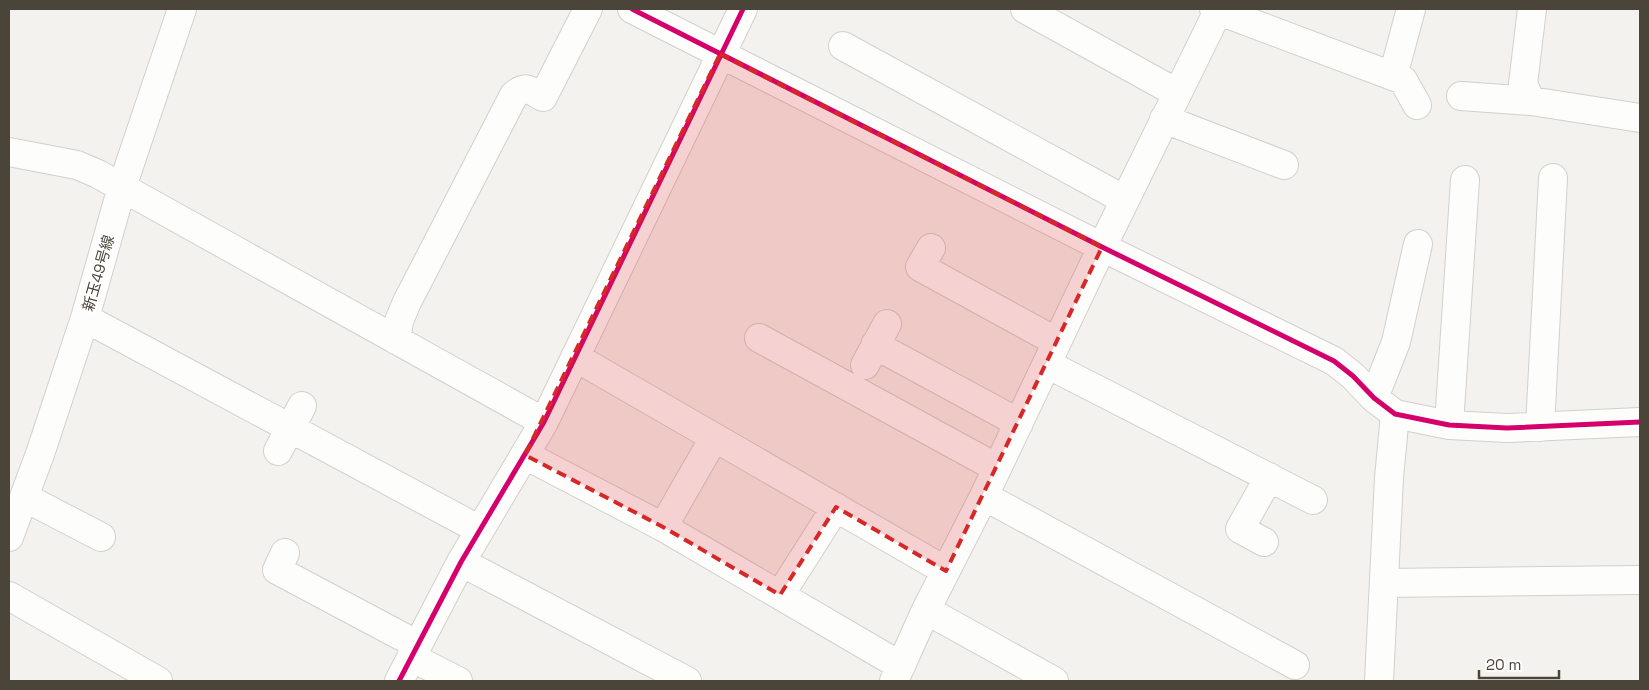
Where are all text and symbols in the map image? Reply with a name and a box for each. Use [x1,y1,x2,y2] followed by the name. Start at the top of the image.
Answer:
[78,233,118,313] street label: 新玉49号線
[1479,648,1559,680] scale bar
[1486,655,1521,674] text: 20 m

